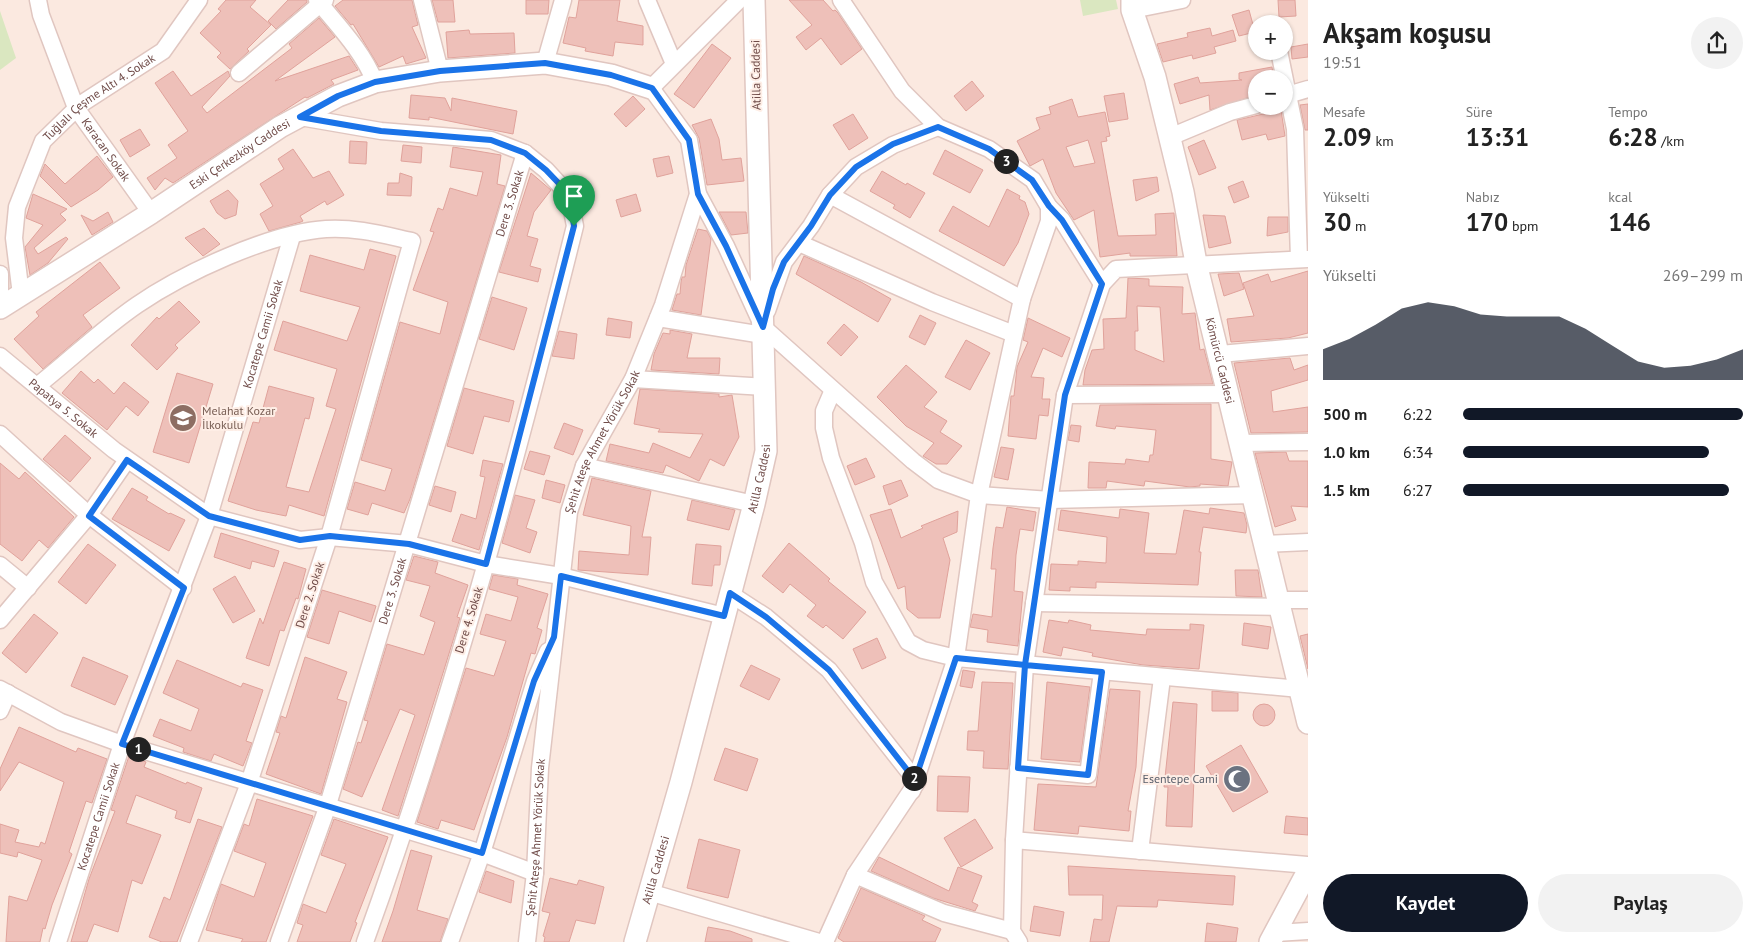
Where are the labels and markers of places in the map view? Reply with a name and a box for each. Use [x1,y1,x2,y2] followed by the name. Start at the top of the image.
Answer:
[994,148,1018,174] pin: 3
[553,175,595,226] pin
[168,403,198,433] school or university icon: Melahat Kozar İlkokulu
[202,403,275,432] place label: Melahat Kozar İlkokulu
[126,736,150,762] pin: 1
[1222,764,1252,794] mosque icon: Esentepe Cami
[902,766,926,790] pin: 2
[1142,771,1218,786] place label: Esentepe Cami

